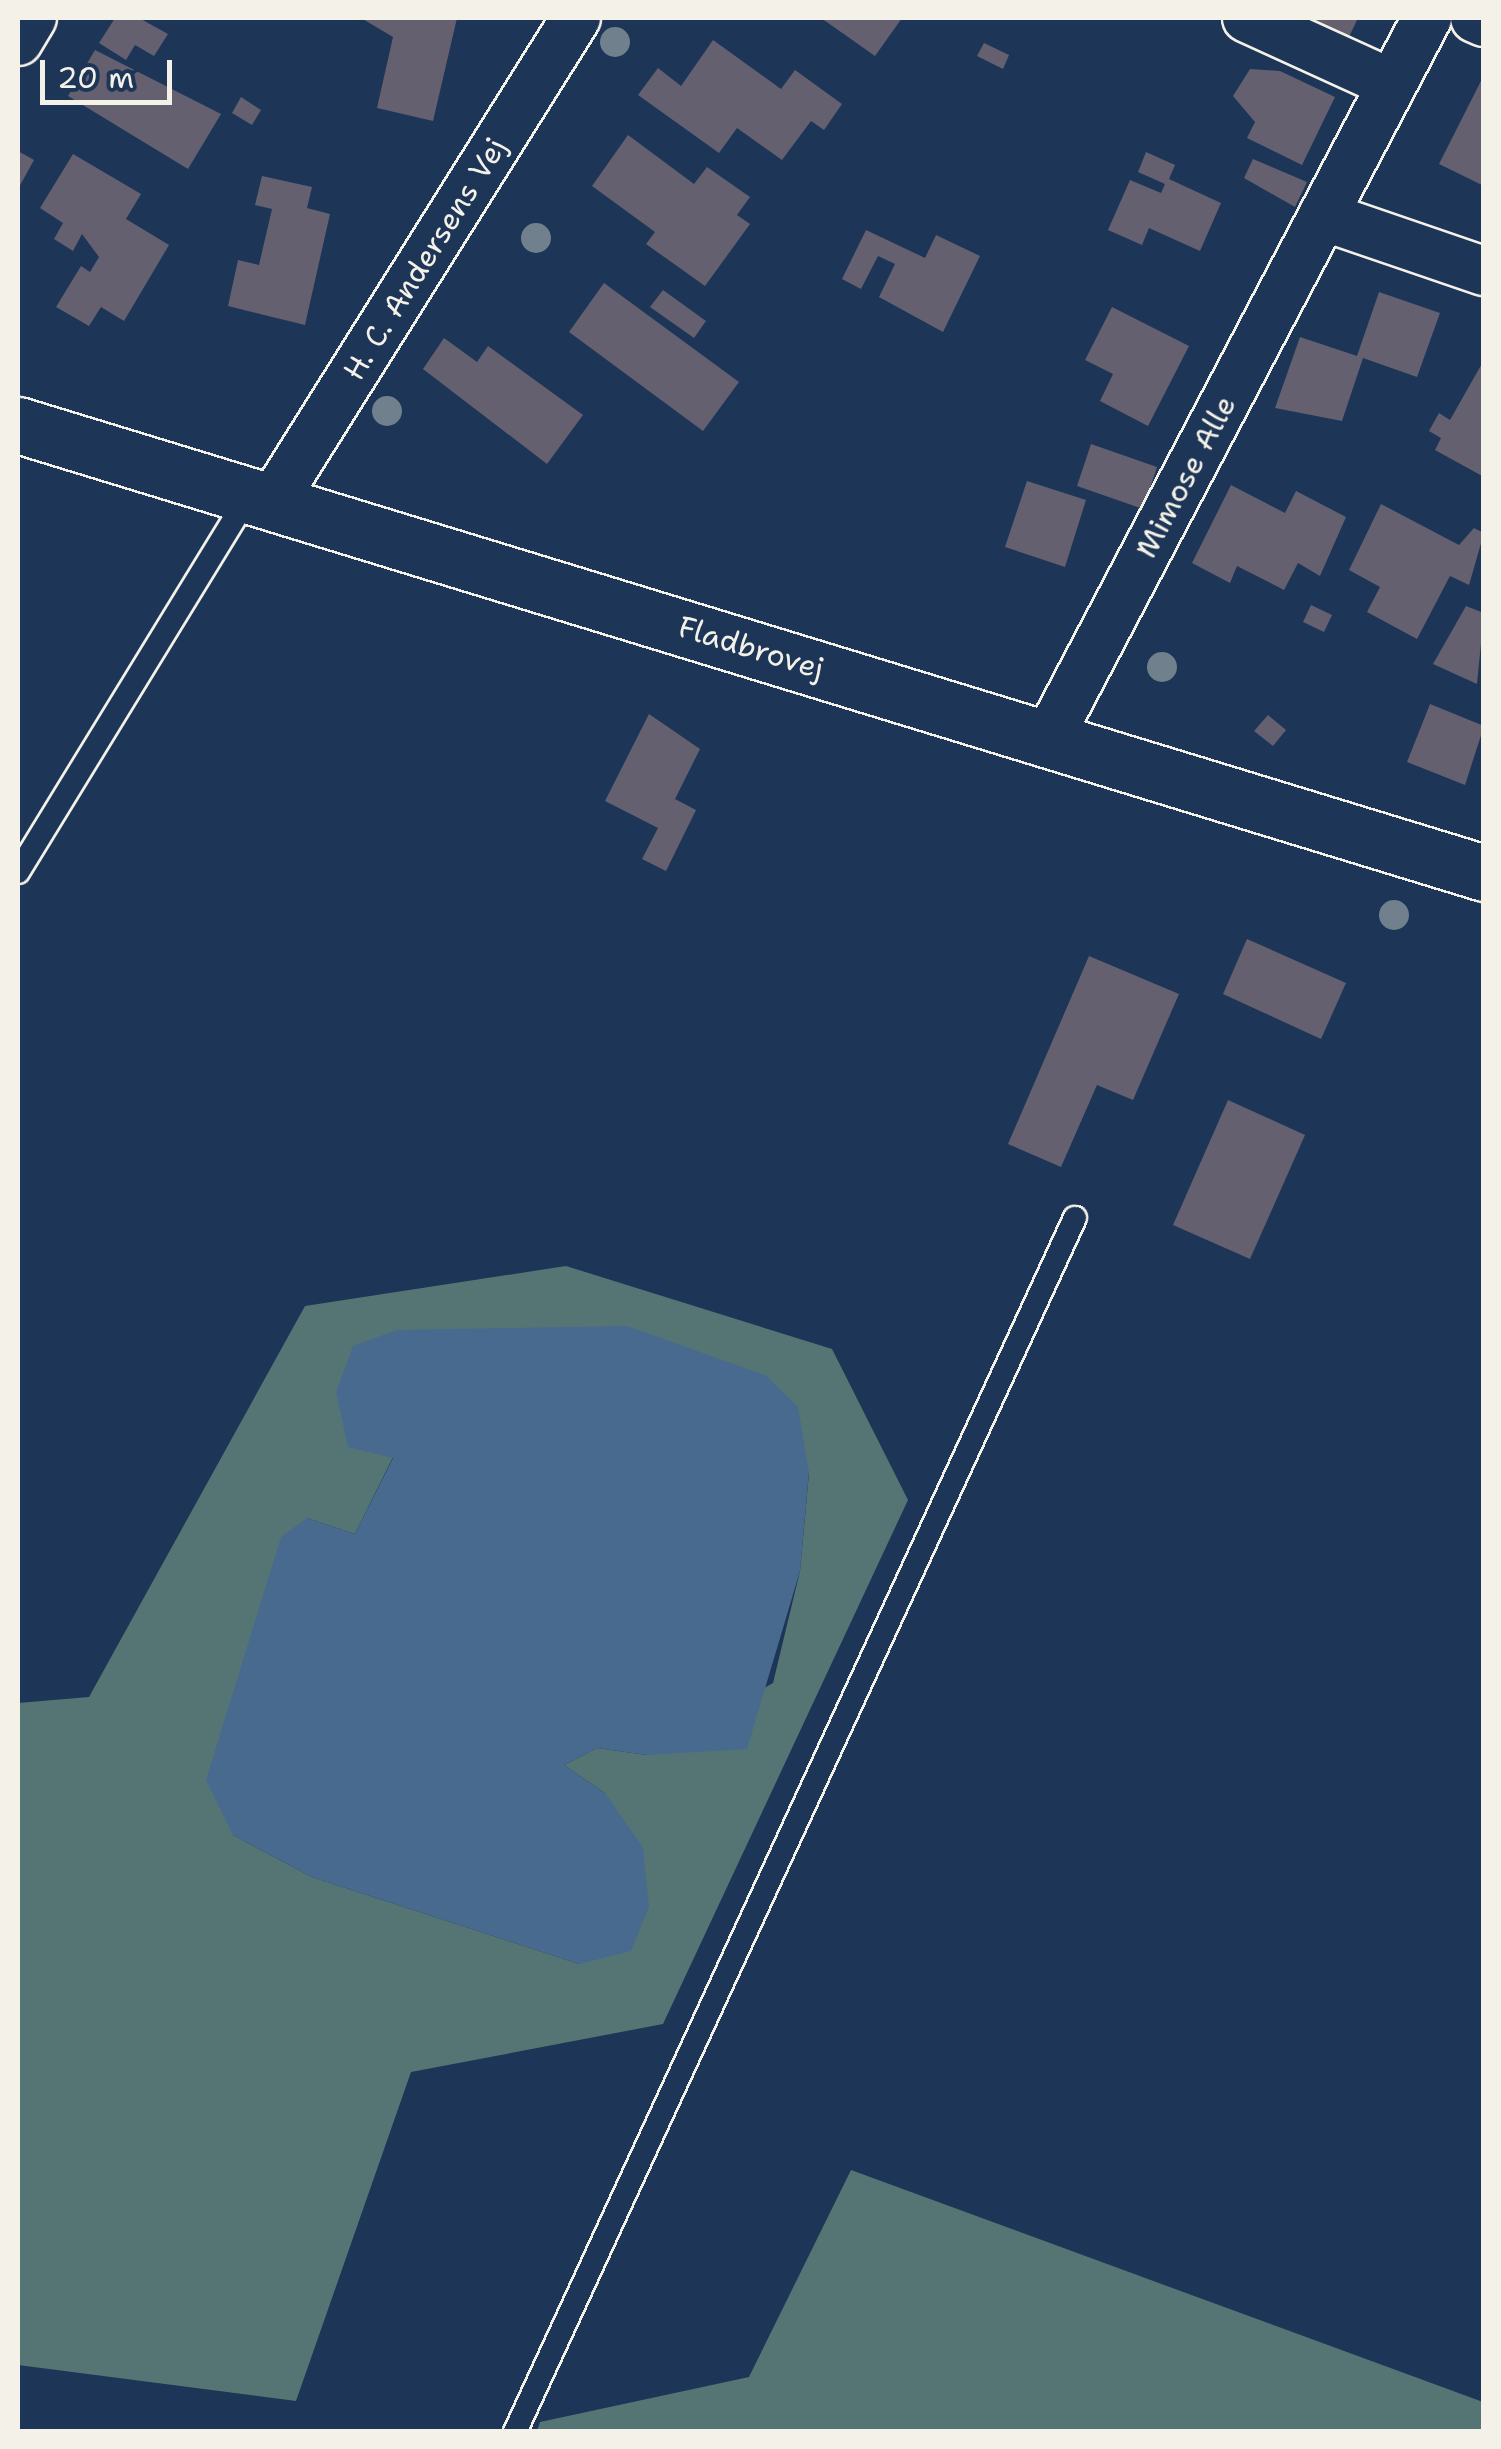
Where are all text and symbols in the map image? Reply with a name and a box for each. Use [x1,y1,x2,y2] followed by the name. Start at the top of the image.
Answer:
[45,40,178,102] scale bar
[57,57,134,98] text: 20 m
[336,131,514,387] street label: H. C. Andersens Vej
[1128,390,1244,564] street label: Mimose Alle
[674,609,828,687] street label: Fladbrovej

